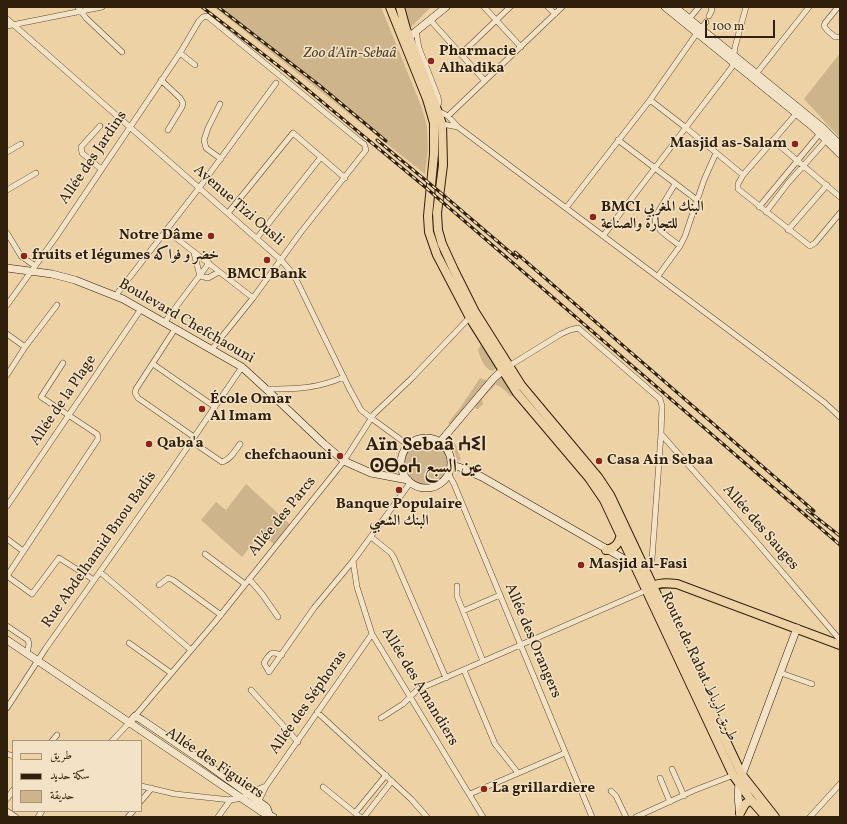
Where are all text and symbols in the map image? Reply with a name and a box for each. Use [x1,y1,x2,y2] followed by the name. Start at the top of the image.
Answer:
[707,12,777,38] scale bar
[712,19,744,35] text: 100 m
[439,43,516,78] place label: Pharmacie Alhadika
[303,45,397,63] park label: Zoo d'Aïn-Sebaâ
[426,56,436,66] marker: Pharmacie Alhadika
[56,108,132,208] street label: Allée des Jardins
[670,135,787,153] place label: Masjid as-Salam
[790,139,800,149] marker: Masjid as-Salam
[189,162,287,250] street label: Avenue Tizi Ousli
[601,199,704,234] place label: BMCI البنك المغربي للتجارة والصناعة
[588,212,598,222] marker: BMCI البنك المغربي للتجارة والصناعة
[119,227,203,245] place label: Notre Dâme
[206,231,216,241] marker: Notre Dâme
[32,247,219,265] place label: fruits et légumes خضر و فواكه
[19,251,29,261] marker: fruits et légumes خضر و فواكه
[262,255,272,265] marker: BMCI Bank
[227,266,307,284] place label: BMCI Bank
[115,276,257,368] street label: Boulevard Chefchaouni
[27,352,101,450] street label: Allée de la Plage
[210,391,292,426] place label: École Omar Al Imam
[197,404,207,414] marker: École Omar Al Imam
[157,435,204,453] place label: Qaba'a
[366,436,486,480] district label: Aïn Sebaâ ⵄⵉⵏ ⵙⴱⴰⵄ عين السبع
[144,439,154,449] marker: Qaba'a
[244,447,332,465] place label: chefchaouni
[335,451,345,461] marker: chefchaouni
[607,452,713,470] place label: Casa Ain Sebaa
[594,456,604,466] marker: Casa Ain Sebaa
[39,468,161,632] street label: Rue Abdelhamid Bnou Badis
[245,474,321,560] street label: Allée des Parcs
[718,482,802,574] street label: Allée des Sauges
[394,485,404,495] marker: Banque Populaire البنك الشعبي
[336,496,462,531] place label: Banque Populaire البنك الشعبي
[589,556,688,574] place label: Masjid al-Fasi
[576,560,586,570] marker: Masjid al-Fasi
[500,581,564,701] street label: Allée des Orangers
[656,590,740,744] street label: Route de Rabat طريق الرباط
[377,625,461,749] street label: Allée des Amandiers
[266,648,352,758] street label: Allée des Séphoras
[161,724,267,804] street label: Allée des Figuiers
[12,740,142,812] legend
[50,748,72,764] text: طريق
[50,768,90,784] text: سكة حديد
[492,780,595,798] place label: La grillardiere
[479,784,489,794] marker: La grillardiere
[50,788,74,804] text: حديقة

